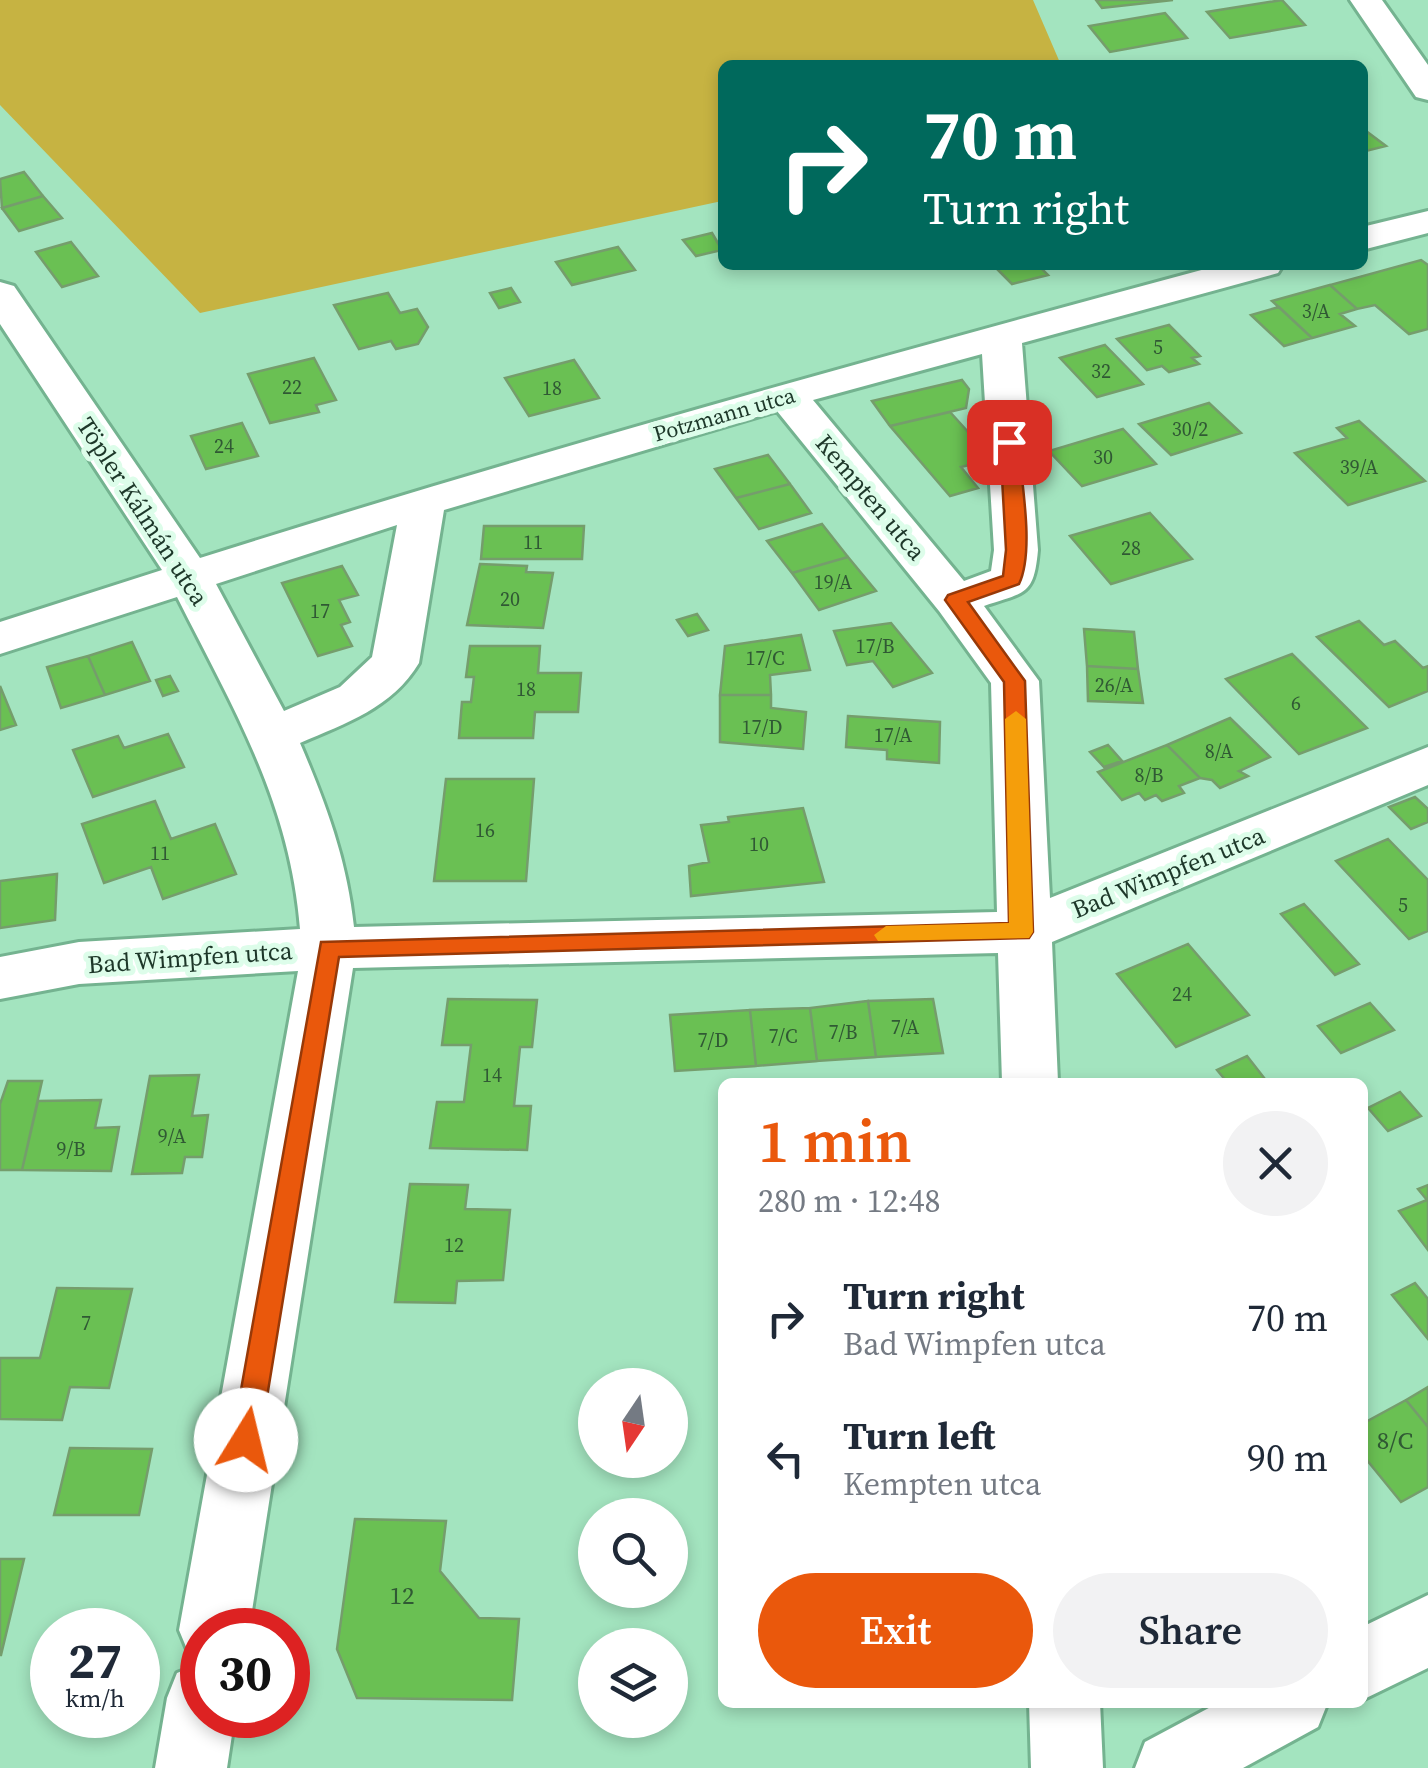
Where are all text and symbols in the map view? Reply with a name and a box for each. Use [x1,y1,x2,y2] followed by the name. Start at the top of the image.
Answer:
[923,86,1077,182] text: 70 m
[758,100,888,230] icon: right
[923,177,1129,239] text: Turn right
[1302,297,1331,325] house number: 3/A
[1153,333,1163,361] house number: 5
[1091,357,1111,385] house number: 32
[282,373,302,401] house number: 22
[542,374,562,402] house number: 18
[650,379,799,449] street label: Potzmann utca
[967,400,1052,485] pin
[69,410,217,612] street label: Töpler Kálmán utca
[982,415,1037,470] icon: arrive
[1172,415,1208,443] house number: 30/2
[808,427,934,567] street label: Kempten utca
[214,432,234,460] house number: 24
[1093,443,1113,471] house number: 30
[1340,453,1379,481] house number: 39/A
[523,528,543,556] house number: 11
[1121,534,1141,562] house number: 28
[814,568,853,596] house number: 19/A
[500,585,520,613] house number: 20
[310,597,330,625] house number: 17
[855,632,895,660] house number: 17/B
[745,644,785,672] house number: 17/C
[1095,671,1134,699] house number: 26/A
[516,675,536,703] house number: 18
[1291,689,1301,717] house number: 6
[742,713,782,741] house number: 17/D
[874,721,913,749] house number: 17/A
[1205,737,1234,765] house number: 8/A
[1134,761,1164,789] house number: 8/B
[475,816,495,844] house number: 16
[1066,818,1270,926] street label: Bad Wimpfen utca
[749,830,769,858] house number: 10
[150,839,170,867] house number: 11
[1398,891,1408,919] house number: 5
[86,933,294,981] street label: Bad Wimpfen utca
[1172,980,1192,1008] house number: 24
[891,1013,920,1041] house number: 7/A
[828,1018,858,1046] house number: 7/B
[768,1022,798,1050] house number: 7/C
[698,1026,728,1054] house number: 7/D
[482,1061,502,1089] house number: 14
[758,1100,912,1182] text: 1 min
[1223,1111,1328,1216] button: close
[158,1122,187,1150] house number: 9/A
[56,1135,86,1163] house number: 9/B
[758,1179,940,1223] text: 280 m · 12:48
[444,1231,464,1259] house number: 12
[843,1270,1025,1322] text: Turn right
[758,1291,813,1346] icon: right
[1247,1292,1328,1344] text: 70 m
[81,1309,91,1337] house number: 7
[843,1322,1106,1366] text: Bad Wimpfen utca
[578,1368,688,1478] north arrow
[578,1368,688,1738] map controls
[194,1388,298,1492] position arrow
[843,1410,995,1462] text: Turn left
[1377,1423,1413,1457] house number: 8/C
[758,1431,813,1486] icon: left
[1247,1432,1328,1484] text: 90 m
[843,1462,1041,1506] text: Kempten utca
[578,1498,688,1608] button: search
[758,1573,1033,1688] button: Exit
[1053,1573,1328,1688] button: Share
[389,1578,415,1612] house number: 12
[180,1608,310,1738] speed limit sign: 30
[68,1626,122,1695] text: 27
[578,1628,688,1738] button: layers
[65,1681,125,1715] text: km/h

